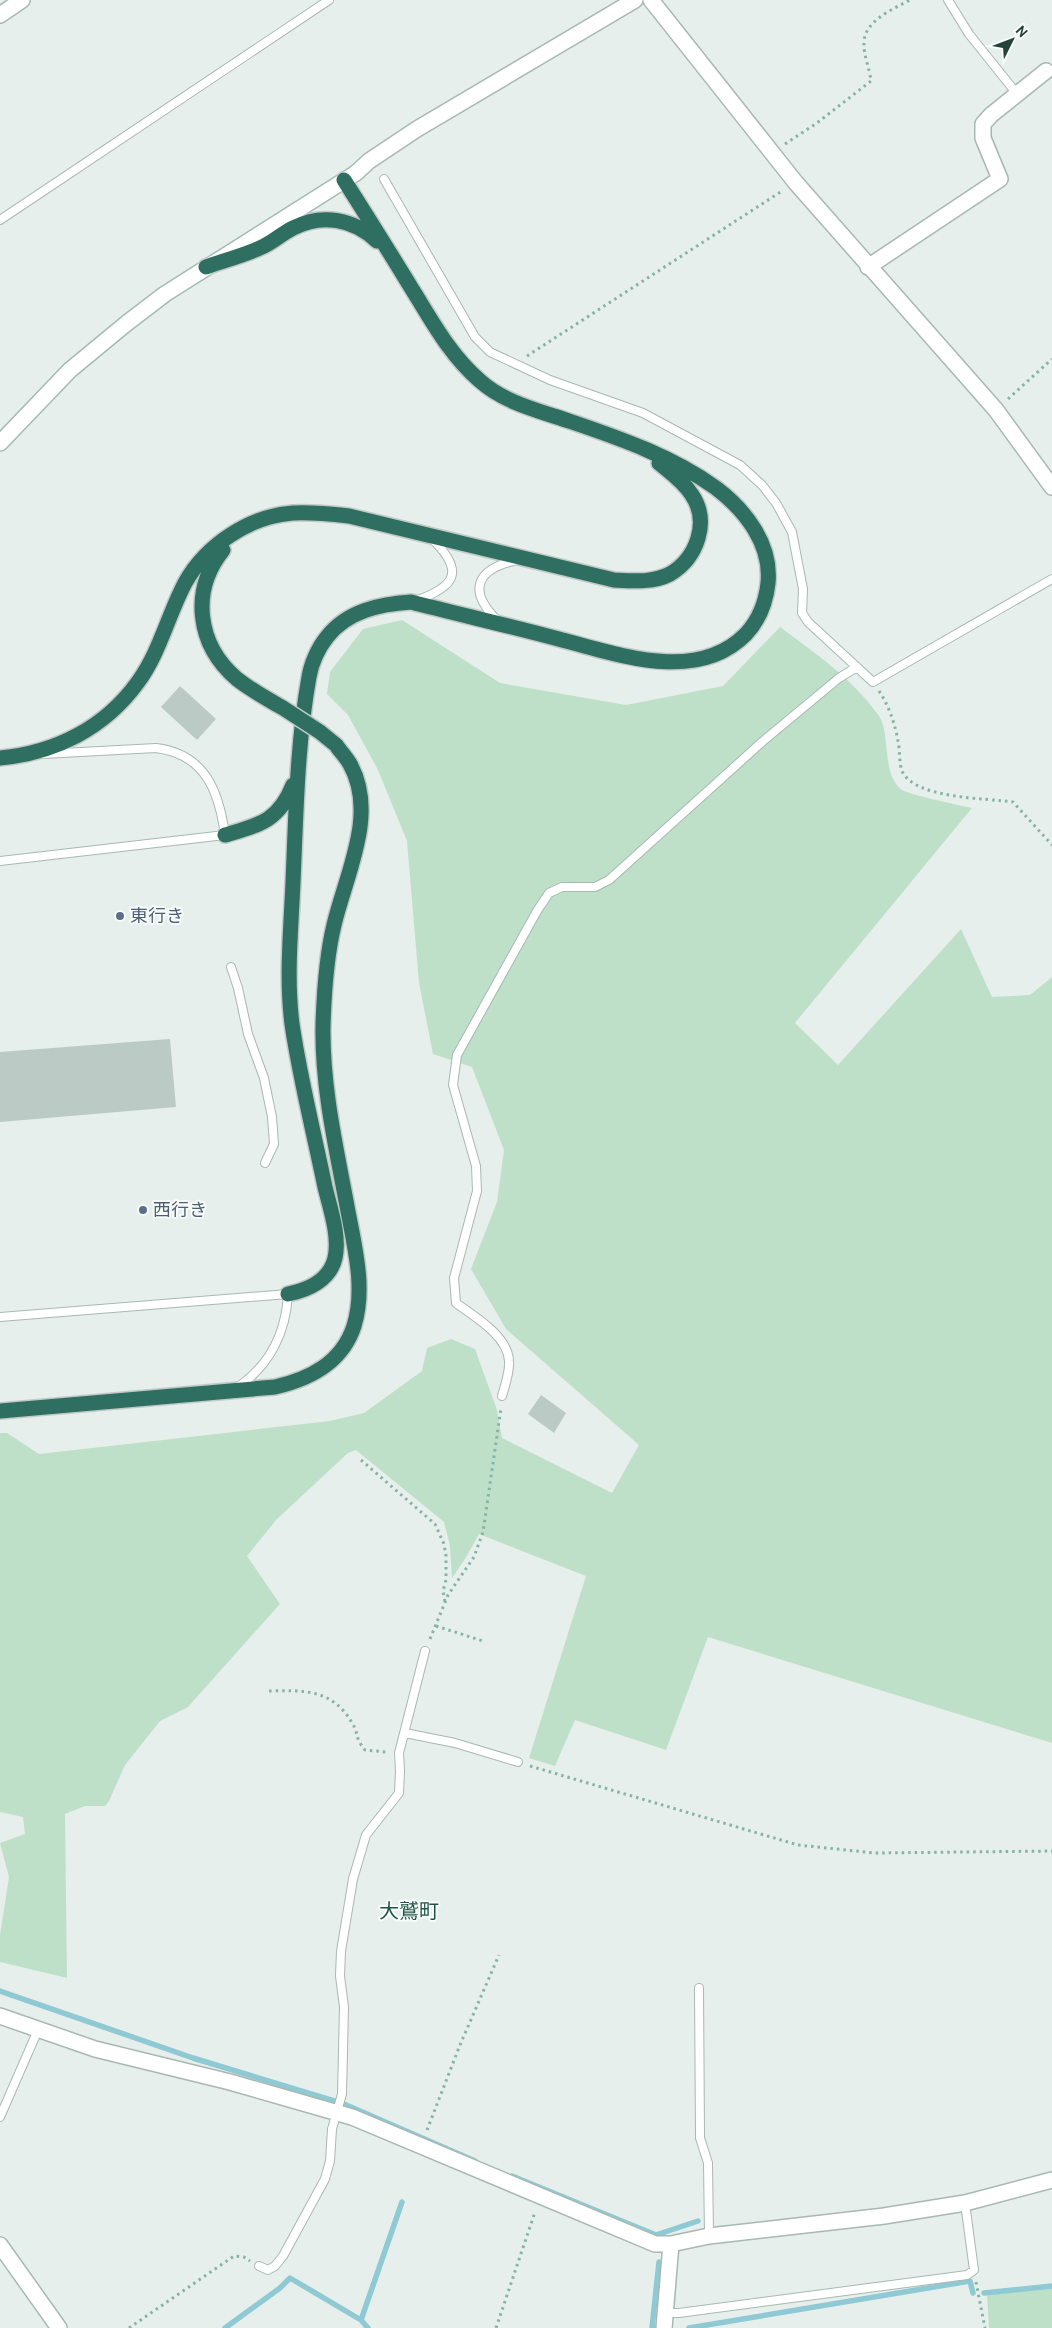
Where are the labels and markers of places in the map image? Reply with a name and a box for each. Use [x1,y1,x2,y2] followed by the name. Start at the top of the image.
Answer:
[130,905,184,927] place label: 東行き
[114,910,126,922] marker: 東行き
[153,1199,207,1221] place label: 西行き
[137,1204,149,1216] marker: 西行き

